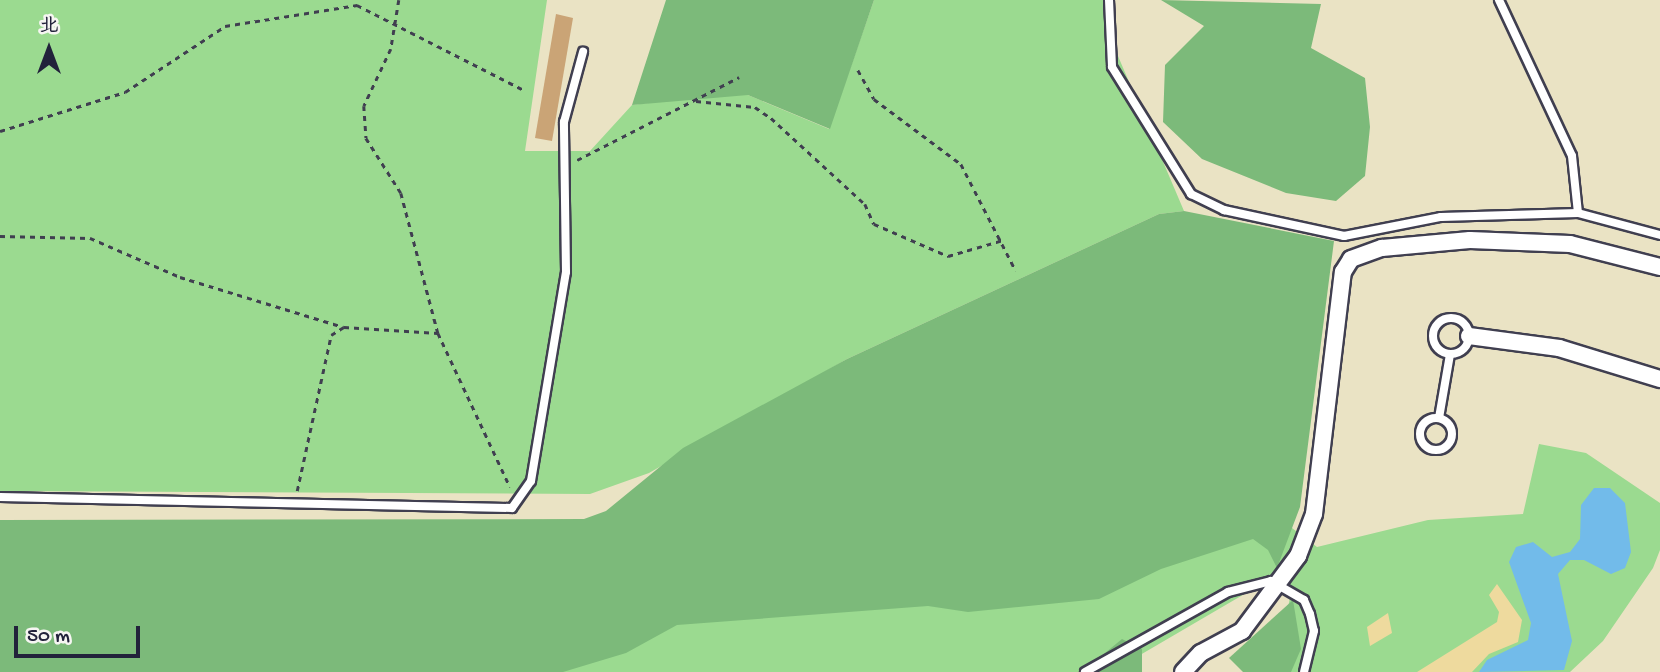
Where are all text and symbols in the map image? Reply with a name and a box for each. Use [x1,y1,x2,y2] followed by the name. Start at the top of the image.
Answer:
[14,14,84,84] north arrow
[39,16,59,39] text: 北
[18,612,144,656] scale bar
[27,625,70,650] text: 50 m

